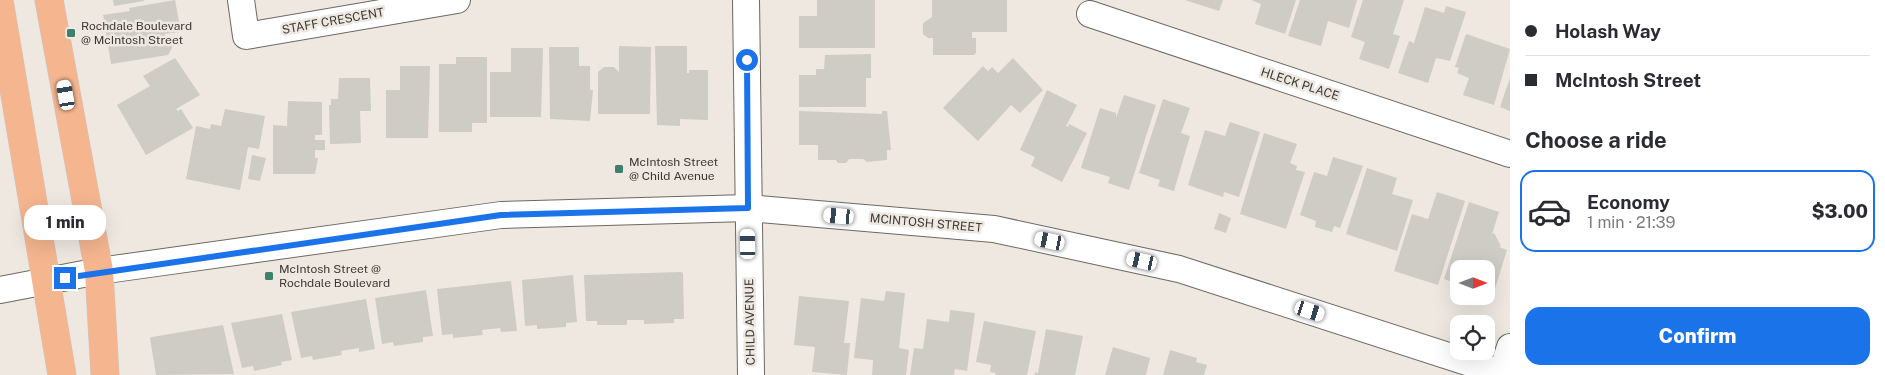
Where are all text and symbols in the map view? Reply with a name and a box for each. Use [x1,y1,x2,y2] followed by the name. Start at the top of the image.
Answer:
[281,5,385,37] street label: STAFF CRESCENT
[81,19,192,47] place label: Rochdale Boulevard @ McIntosh Street
[1555,20,1661,42] text: Holash Way
[65,27,77,39] marker: Rochdale Boulevard @ McIntosh Street
[736,49,758,71] route start
[1259,65,1341,103] street label: HLECK PLACE
[1555,69,1701,91] text: McIntosh Street
[56,79,75,111] car
[1525,127,1667,153] text: Choose a ride
[629,155,719,183] place label: McIntosh Street @ Child Avenue
[613,163,625,175] marker: McIntosh Street @ Child Avenue
[1527,189,1572,234] icon: car
[1587,191,1670,213] text: Economy
[1811,200,1868,222] text: $3.00
[24,206,106,240] callout: 1 min
[823,207,854,225] car
[869,211,983,235] street label: MCINTOSH STREET
[45,213,85,232] text: 1 min
[1587,213,1676,232] text: 1 min · 21:39
[740,229,755,259] car
[1033,231,1066,251] car
[1125,250,1158,272] car
[1450,260,1495,305] north arrow
[1450,260,1495,360] map controls
[279,262,390,290] place label: McIntosh Street @ Rochdale Boulevard
[54,267,76,289] route end
[263,270,275,282] marker: McIntosh Street @ Rochdale Boulevard
[742,279,758,365] street label: CHILD AVENUE
[1293,299,1326,323] car
[1525,307,1870,365] button: Confirm
[1450,315,1495,360] button: locate

